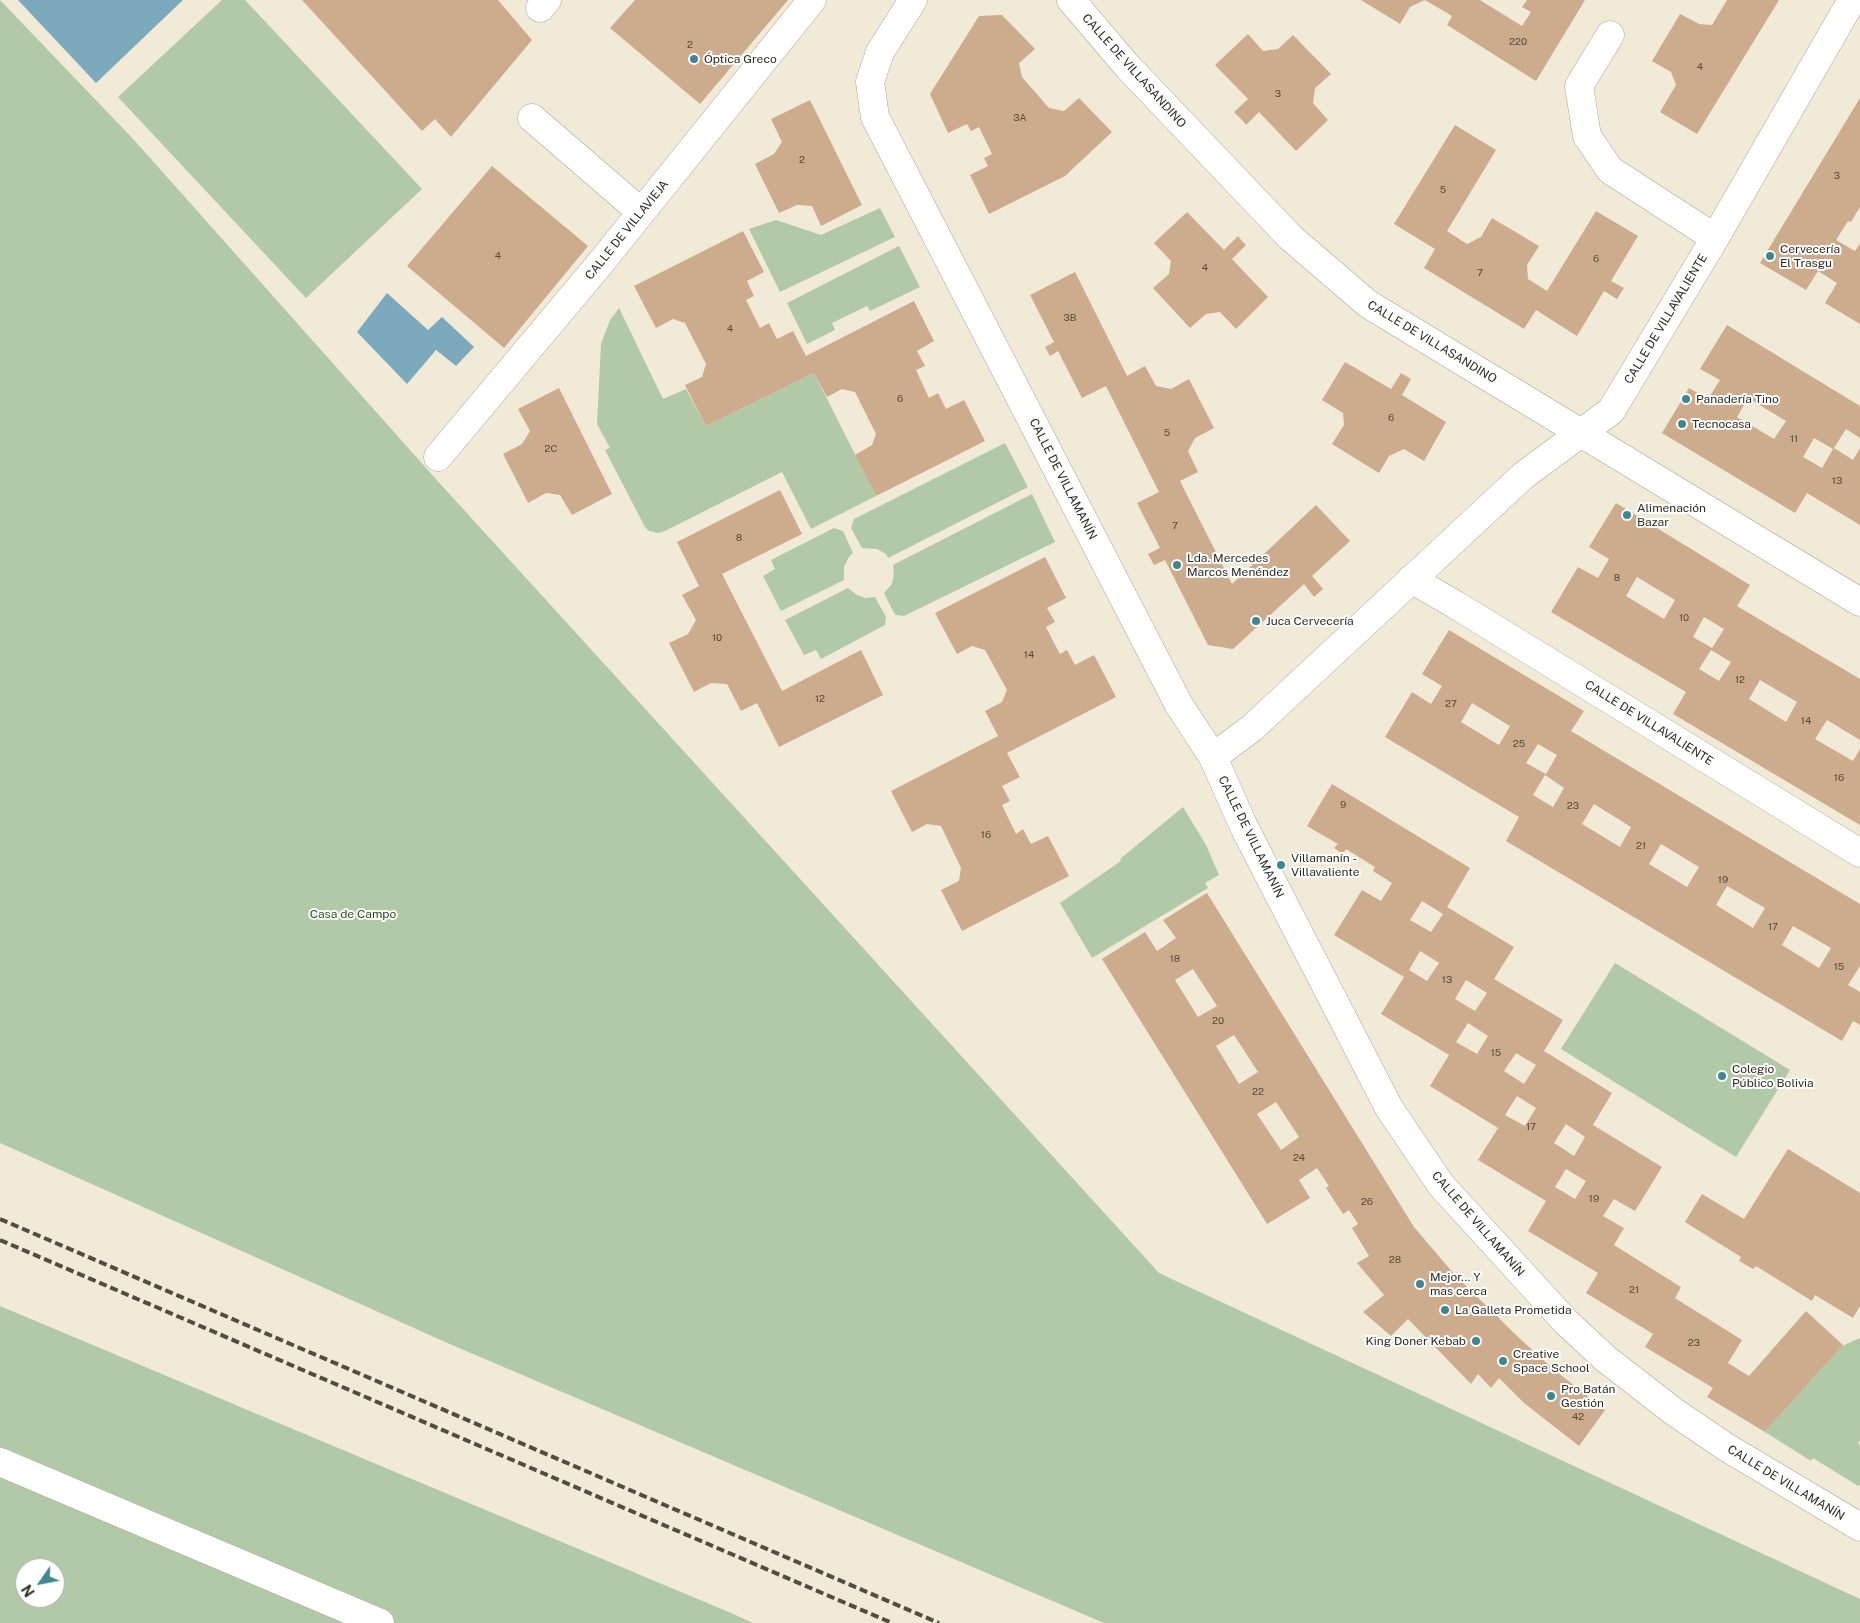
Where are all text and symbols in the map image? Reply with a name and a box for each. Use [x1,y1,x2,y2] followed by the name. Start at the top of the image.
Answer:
[1079,11,1189,131] street label: CALLE DE VILLASANDINO
[1509,36,1527,48] house number: 220
[687,39,693,51] house number: 2
[704,52,777,66] place label: Óptica Greco
[688,53,700,65] marker: Óptica Greco
[1697,61,1703,73] house number: 4
[1275,88,1281,100] house number: 3
[1013,112,1027,124] house number: 3A
[799,154,805,166] house number: 2
[1834,170,1840,182] house number: 3
[582,177,672,283] street label: CALLE DE VILLAVIEJA
[1440,184,1446,196] house number: 5
[1780,242,1840,270] place label: Cervecería El Trasgu
[495,250,501,262] house number: 4
[1764,250,1776,262] marker: Cervecería El Trasgu
[1621,251,1711,387] street label: CALLE DE VILLAVALIENTE
[1593,253,1599,265] house number: 6
[1202,262,1208,274] house number: 4
[1477,267,1483,279] house number: 7
[1365,298,1499,386] street label: CALLE DE VILLASANDINO
[1063,312,1077,324] house number: 3B
[727,323,733,335] house number: 4
[1696,392,1779,406] place label: Panadería Tino
[897,393,903,405] house number: 6
[1680,393,1692,405] marker: Panadería Tino
[1388,412,1394,424] house number: 6
[1026,416,1100,542] street label: CALLE DE VILLAMANÍN
[1692,417,1751,431] place label: Tecnocasa
[1676,418,1688,430] marker: Tecnocasa
[1164,427,1170,439] house number: 5
[1790,433,1798,445] house number: 11
[545,443,557,455] house number: 2C
[1832,475,1842,487] house number: 13
[1637,501,1706,529] place label: Alimenación Bazar
[1621,509,1633,521] marker: Alimenación Bazar
[1172,520,1178,532] house number: 7
[736,532,742,544] house number: 8
[1187,551,1289,579] place label: Lda. Mercedes Marcos Menéndez
[1171,559,1183,571] marker: Lda. Mercedes Marcos Menéndez
[1614,572,1620,584] house number: 8
[1679,612,1689,624] house number: 10
[1266,614,1354,628] place label: Juca Cervecería
[1250,615,1262,627] marker: Juca Cervecería
[712,632,722,644] house number: 10
[1024,649,1034,661] house number: 14
[1735,674,1745,686] house number: 12
[1582,677,1716,769] street label: CALLE DE VILLAVALIENTE
[815,693,825,705] house number: 12
[1445,698,1457,710] house number: 27
[1801,715,1811,727] house number: 14
[1513,738,1525,750] house number: 25
[1834,772,1844,784] house number: 16
[1215,774,1287,900] street label: CALLE DE VILLAMANÍN
[1340,799,1346,811] house number: 9
[1567,800,1579,812] house number: 23
[981,829,991,841] house number: 16
[1636,840,1646,852] house number: 21
[1291,851,1359,879] place label: Villamanín - Villavaliente
[1275,859,1287,871] marker: Villamanín - Villavaliente
[1718,874,1728,886] house number: 19
[310,907,396,921] park label: Casa de Campo
[1768,921,1778,933] house number: 17
[1170,953,1180,965] house number: 18
[1834,961,1844,973] house number: 15
[1442,974,1452,986] house number: 13
[1212,1015,1224,1027] house number: 20
[1491,1047,1501,1059] house number: 15
[1732,1062,1814,1090] place label: Colegio Público Bolivia
[1716,1070,1728,1082] marker: Colegio Público Bolivia
[1252,1086,1264,1098] house number: 22
[1526,1121,1536,1133] house number: 17
[1293,1152,1305,1164] house number: 24
[1429,1169,1527,1279] street label: CALLE DE VILLAMANÍN
[1589,1193,1599,1205] house number: 19
[1361,1196,1373,1208] house number: 26
[1389,1254,1401,1266] house number: 28
[1430,1270,1487,1298] place label: Mejor... Y mas cerca
[1414,1278,1426,1290] marker: Mejor... Y mas cerca
[1629,1284,1639,1296] house number: 21
[1455,1303,1572,1317] place label: La Galleta Prometida
[1439,1304,1451,1316] marker: La Galleta Prometida
[1366,1334,1466,1348] place label: King Doner Kebab
[1470,1335,1482,1347] marker: King Doner Kebab
[1688,1337,1700,1349] house number: 23
[1513,1347,1590,1375] place label: Creative Space School
[1497,1355,1509,1367] marker: Creative Space School
[1561,1382,1616,1410] place label: Pro Batán Gestión
[1545,1390,1557,1402] marker: Pro Batán Gestión
[1572,1411,1584,1423] house number: 42
[1725,1442,1847,1524] street label: CALLE DE VILLAMANÍN
[15,1558,65,1608] north arrow
[19,1582,38,1600] text: N

